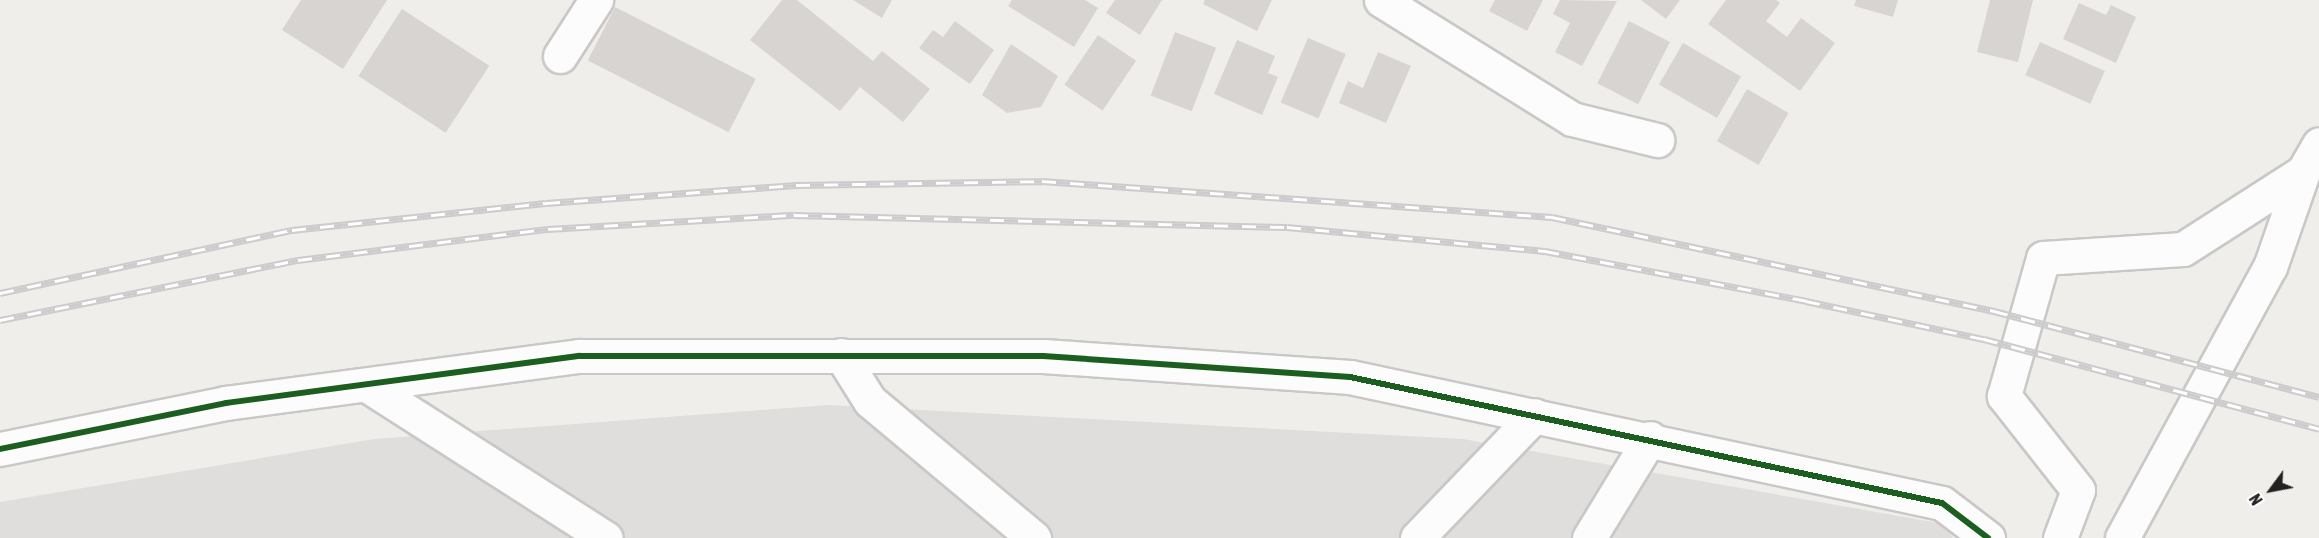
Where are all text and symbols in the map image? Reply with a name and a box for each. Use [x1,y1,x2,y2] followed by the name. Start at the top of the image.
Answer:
[2241,460,2301,520] north arrow
[2246,491,2266,508] text: N

